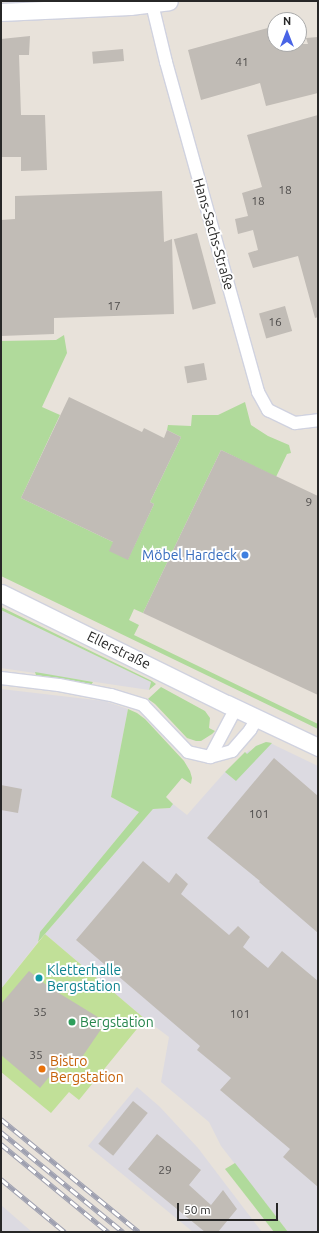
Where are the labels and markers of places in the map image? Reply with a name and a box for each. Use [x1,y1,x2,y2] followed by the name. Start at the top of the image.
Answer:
[142,547,237,563] place label: Möbel Hardeck
[240,550,250,560] marker: Möbel Hardeck
[47,962,121,994] place label: Kletterhalle Bergstation
[34,973,44,983] marker: Kletterhalle Bergstation
[80,1014,154,1030] place label: Bergstation
[67,1017,77,1027] marker: Bergstation
[50,1053,124,1086] place label: Bistro Bergstation
[37,1064,47,1074] marker: Bistro Bergstation

